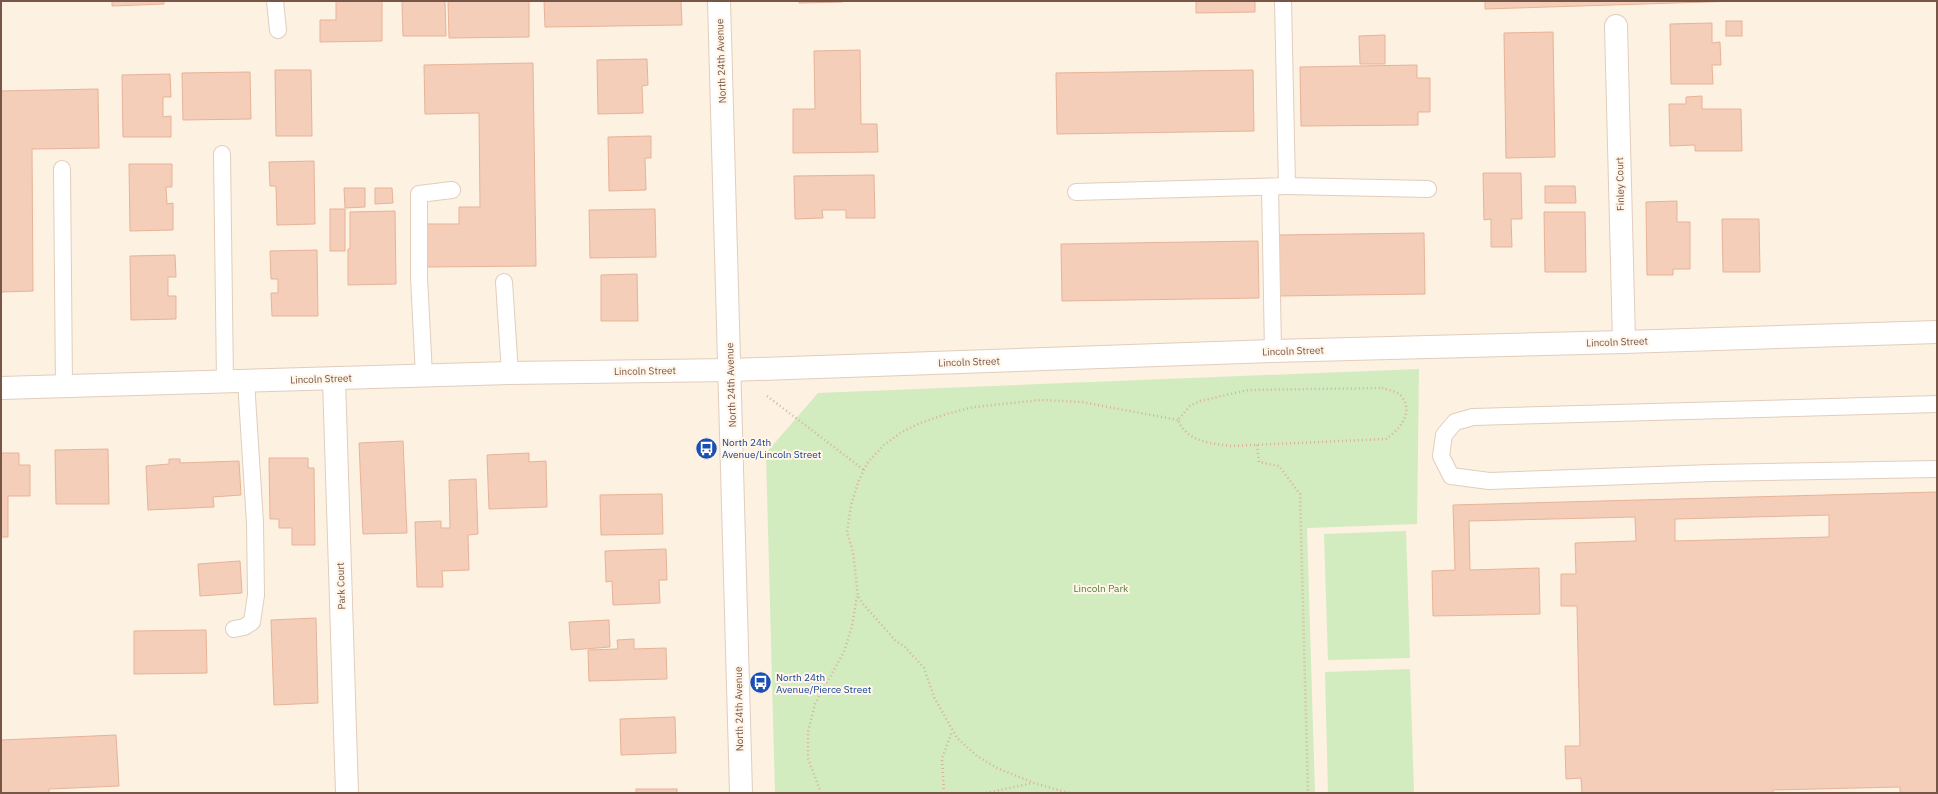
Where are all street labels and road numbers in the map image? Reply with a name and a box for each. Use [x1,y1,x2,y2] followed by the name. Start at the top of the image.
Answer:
[713,18,729,104] street label: North 24th Avenue
[1613,156,1627,211] street label: Finley Court
[1586,334,1649,350] street label: Lincoln Street
[723,342,739,428] street label: North 24th Avenue
[1262,343,1325,359] street label: Lincoln Street
[938,354,1001,370] street label: Lincoln Street
[614,364,677,378] street label: Lincoln Street
[290,371,353,387] street label: Lincoln Street
[334,562,348,610] street label: Park Court
[732,666,746,752] street label: North 24th Avenue

